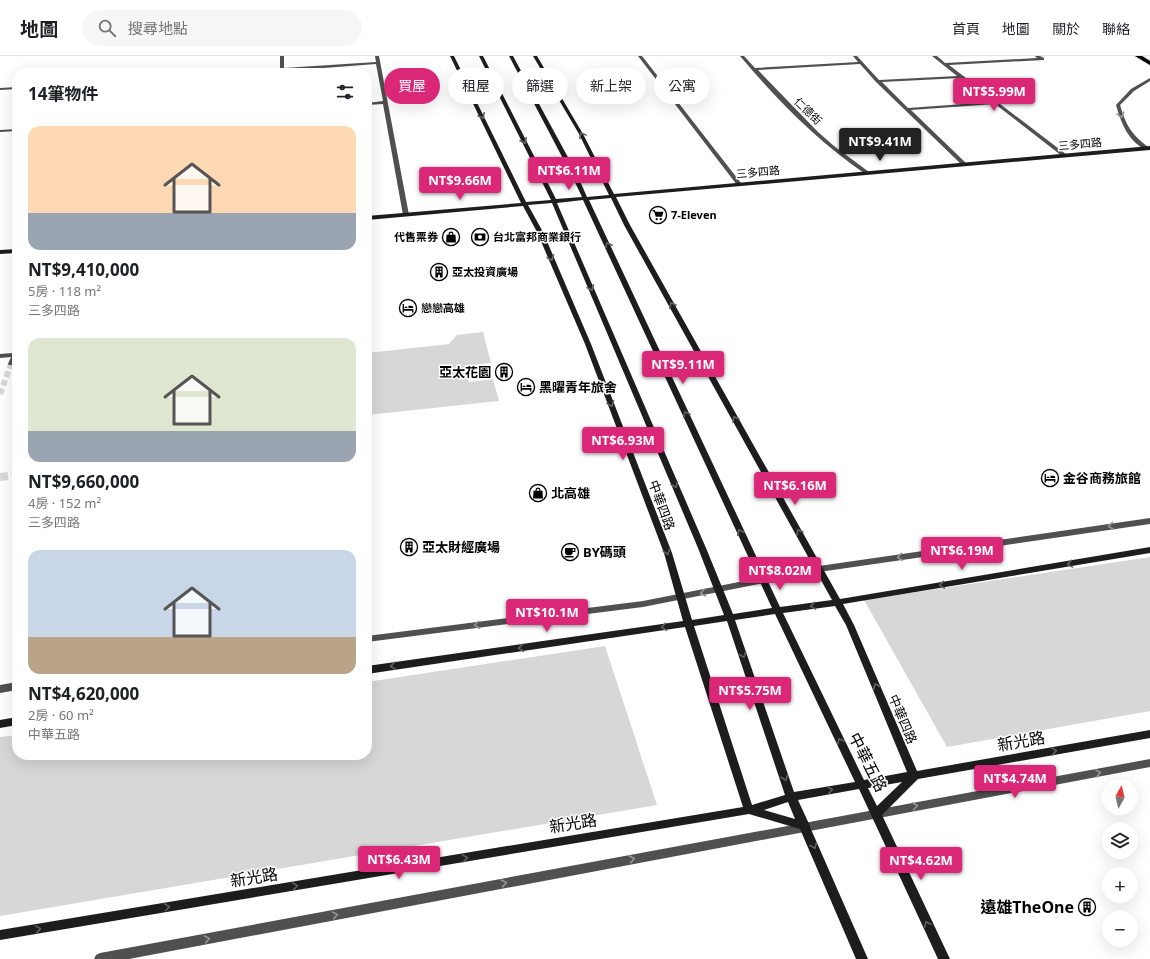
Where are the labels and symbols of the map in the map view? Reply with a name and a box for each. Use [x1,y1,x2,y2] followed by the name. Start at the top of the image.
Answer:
[953,78,1035,112] pin: NT$5.99M
[791,94,825,127] street label: 仁德街
[477,112,485,119] one-way arrow
[1116,112,1125,119] one-way arrow
[839,128,921,162] pin: NT$9.41M
[579,132,587,140] one-way arrow
[1057,134,1103,153] street label: 三多四路
[519,137,527,144] one-way arrow
[528,157,610,191] pin: NT$6.11M
[735,162,781,181] street label: 三多四路
[419,167,501,201] pin: NT$9.66M
[648,205,668,225] supermarket icon: 7-Eleven
[671,207,717,222] place label: 7-Eleven
[441,227,461,247] shop icon: 代售票券
[470,227,490,247] bank icon: 台北富邦商業銀行
[394,229,439,244] place label: 代售票券
[493,229,581,244] place label: 台北富邦商業銀行
[605,242,613,250] one-way arrow
[546,254,554,262] one-way arrow
[429,262,449,282] building icon: 亞太投資廣場
[452,264,518,279] place label: 亞太投資廣場
[586,284,594,292] one-way arrow
[398,298,418,318] hotel icon: 戀戀高雄
[421,300,465,315] place label: 戀戀高雄
[670,302,677,309] one-way arrow
[642,351,724,385] pin: NT$9.11M
[494,362,514,382] building icon: 亞太花園
[439,363,491,381] place label: 亞太花園
[516,377,536,397] hotel icon: 黑曜青年旅舍
[539,378,617,396] place label: 黑曜青年旅舍
[607,401,615,408] one-way arrow
[683,411,691,419] one-way arrow
[733,416,740,423] one-way arrow
[582,427,664,461] pin: NT$6.93M
[1040,468,1060,488] hotel icon: 金谷商務旅館
[1063,469,1141,487] place label: 金谷商務旅館
[754,472,836,506] pin: NT$6.16M
[645,477,679,533] street label: 中華四路
[670,481,678,488] one-way arrow
[528,483,548,503] shop icon: 北高雄
[551,484,590,502] place label: 北高雄
[1108,521,1114,530] one-way arrow
[737,529,745,536] one-way arrow
[796,529,803,537] one-way arrow
[399,537,419,557] building icon: 亞太財經廣場
[921,537,1003,571] pin: NT$6.19M
[422,538,500,556] place label: 亞太財經廣場
[560,542,580,562] cafe icon: BY碼頭
[583,543,627,561] place label: BY碼頭
[662,548,671,555] one-way arrow
[897,552,903,561] one-way arrow
[739,557,821,591] pin: NT$8.02M
[1067,559,1073,567] one-way arrow
[939,580,945,589] one-way arrow
[700,588,706,597] one-way arrow
[506,599,588,633] pin: NT$10.1M
[810,601,817,609] one-way arrow
[474,620,480,629] one-way arrow
[661,622,667,631] one-way arrow
[518,643,524,652] one-way arrow
[738,651,746,658] one-way arrow
[390,661,396,670] one-way arrow
[709,677,791,711] pin: NT$5.75M
[873,682,881,689] one-way arrow
[885,692,921,746] street label: 中華四路
[995,726,1047,756] street label: 新光路
[844,728,892,796] street label: 中華五路
[837,738,845,746] one-way arrow
[1051,747,1057,756] one-way arrow
[974,765,1056,799] pin: NT$4.74M
[1095,769,1101,777] one-way arrow
[780,774,789,781] one-way arrow
[1102,779,1138,815] north arrow
[827,787,833,795] one-way arrow
[912,803,918,811] one-way arrow
[548,808,598,838] street label: 新光路
[809,842,817,849] one-way arrow
[358,846,440,880] pin: NT$6.43M
[880,847,962,881] pin: NT$4.62M
[461,854,468,862] one-way arrow
[629,855,635,864] one-way arrow
[229,862,279,892] street label: 新光路
[501,879,507,888] one-way arrow
[292,882,298,891] one-way arrow
[980,896,1074,918] place label: 遠雄TheOne
[1077,897,1097,917] building icon: 遠雄TheOne
[164,903,170,912] one-way arrow
[332,911,338,920] one-way arrow
[924,920,932,927] one-way arrow
[35,925,42,934] one-way arrow
[204,935,210,944] one-way arrow

